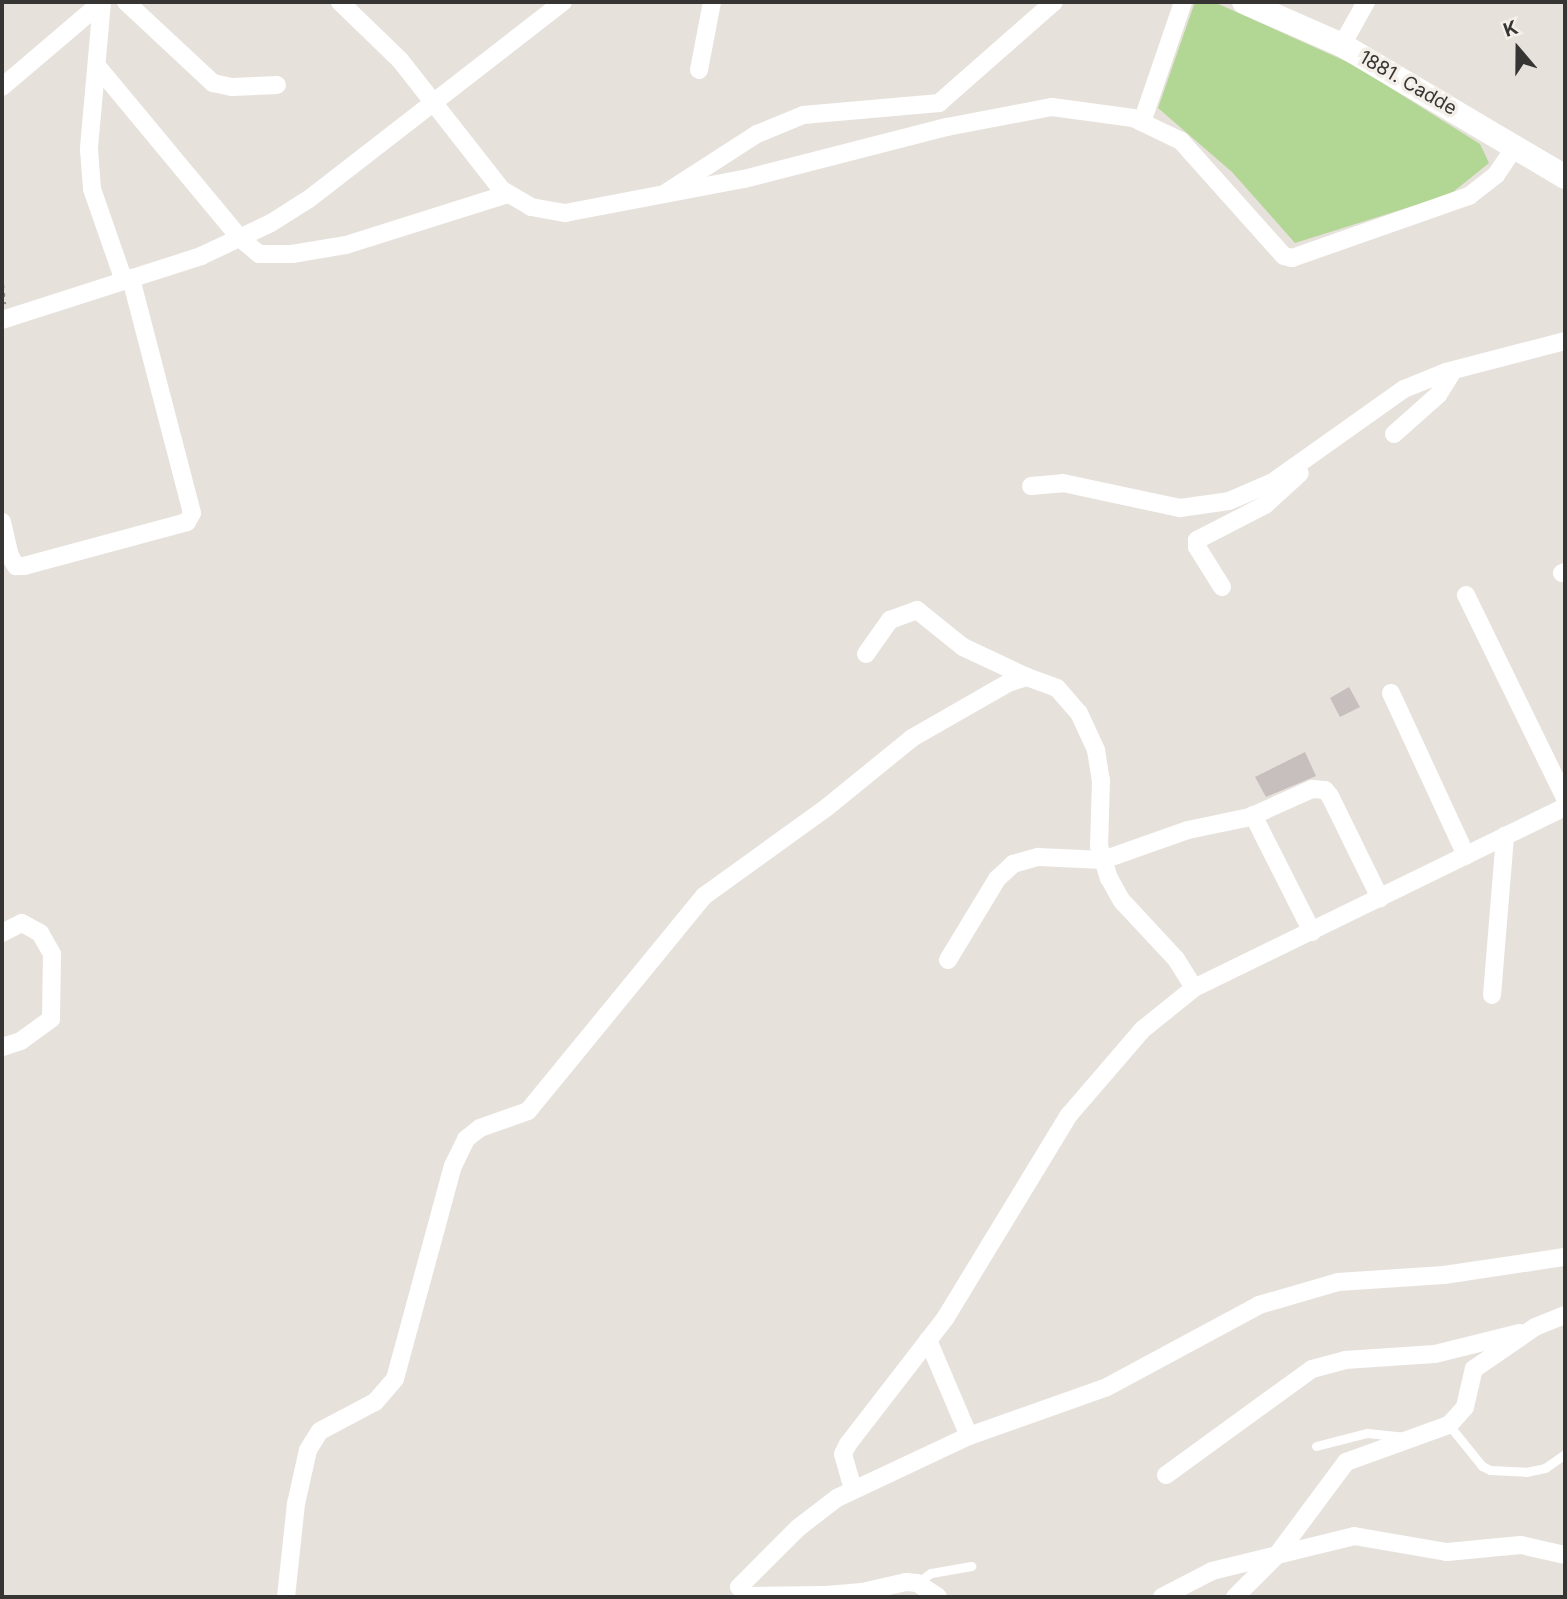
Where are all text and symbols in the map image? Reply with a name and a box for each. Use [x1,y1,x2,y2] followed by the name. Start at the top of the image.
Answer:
[1483,14,1553,84] north arrow
[1500,16,1521,42] text: K
[1355,46,1461,120] street label: 1881. Cadde

